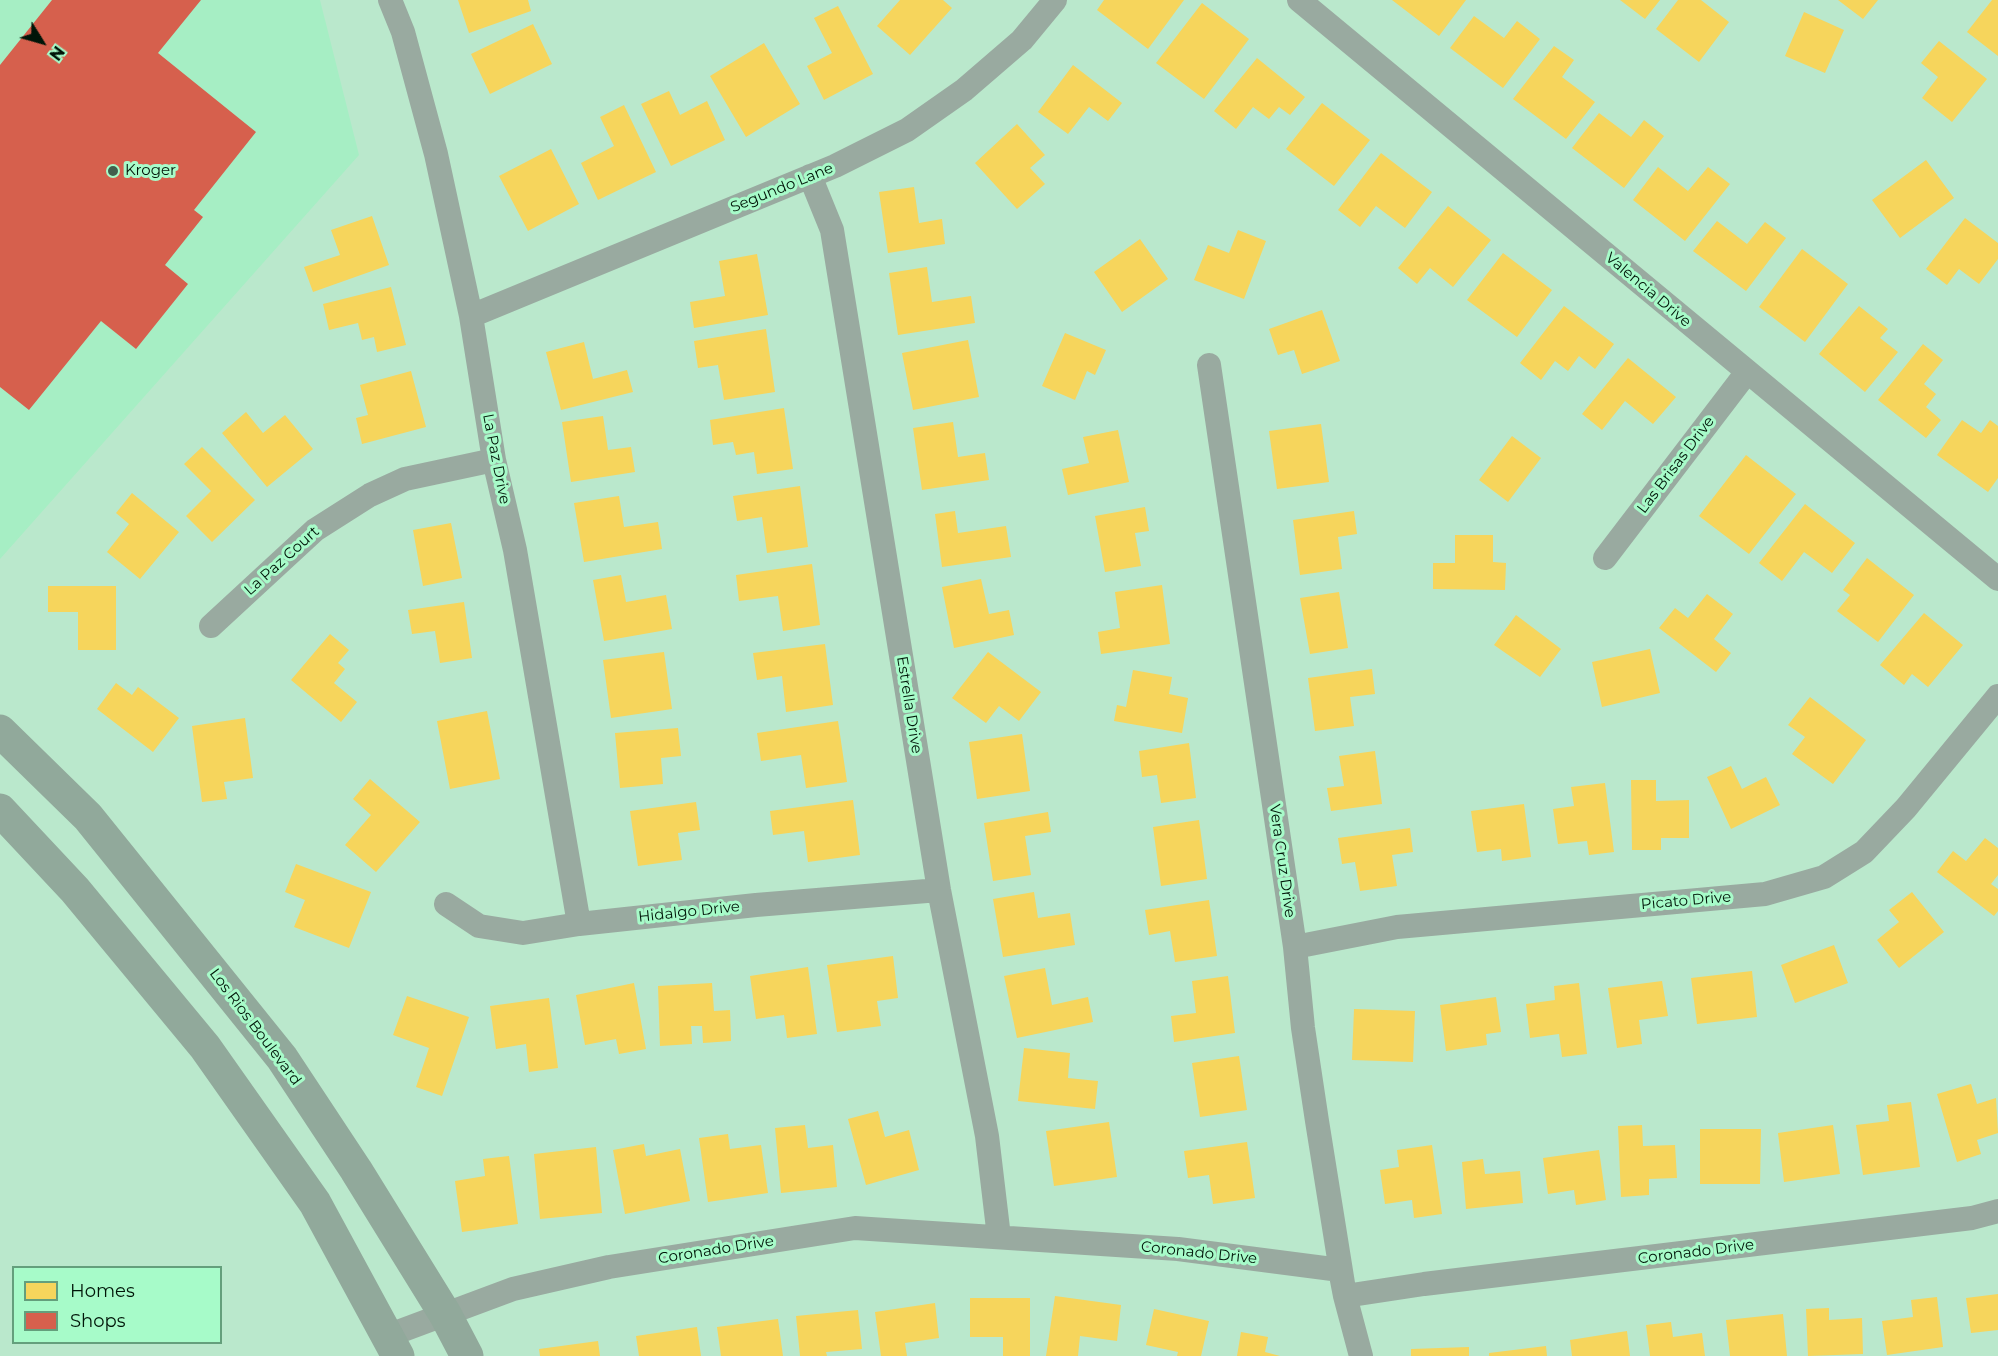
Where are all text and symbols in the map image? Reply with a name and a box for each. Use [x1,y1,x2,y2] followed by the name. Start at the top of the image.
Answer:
[12,12,72,72] north arrow
[45,42,68,64] text: N
[728,159,836,217] street label: Segundo Lane
[125,162,176,180] place label: Kroger
[106,164,120,178] marker: Kroger
[1602,249,1694,331] street label: Valencia Drive
[478,412,514,506] street label: La Paz Drive
[1634,413,1718,517] street label: Las Brisas Drive
[241,523,323,599] street label: La Paz Court
[892,655,926,755] street label: Estrella Drive
[1265,803,1299,919] street label: Vera Cruz Drive
[1640,888,1732,914] street label: Picato Drive
[637,898,741,926] street label: Hidalgo Drive
[205,965,305,1089] street label: Los Rios Boulevard
[657,1232,775,1268] street label: Coronado Drive
[1637,1236,1755,1268] street label: Coronado Drive
[1140,1238,1258,1268] street label: Coronado Drive
[12,1266,222,1344] legend
[70,1280,135,1302] text: Homes
[70,1310,126,1332] text: Shops

